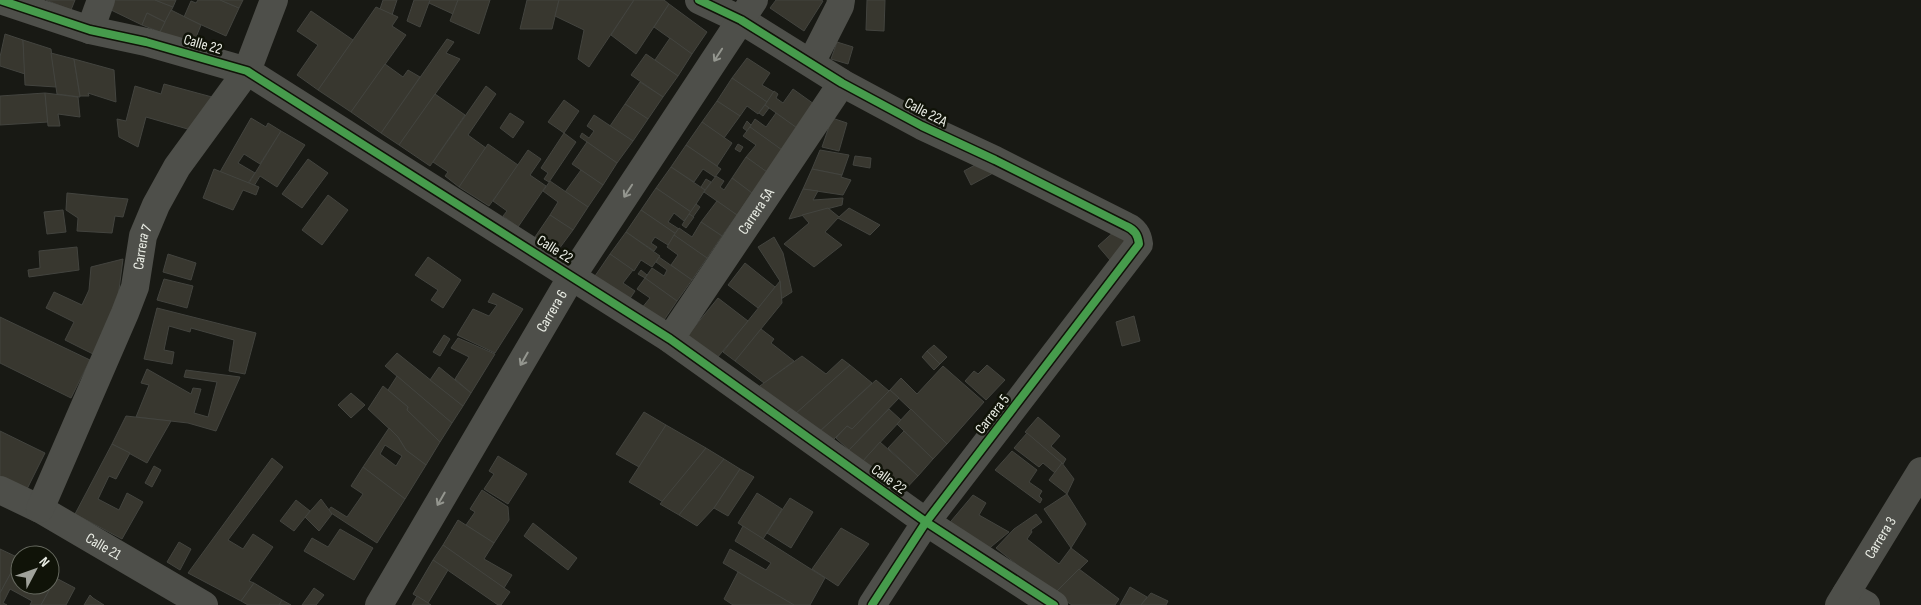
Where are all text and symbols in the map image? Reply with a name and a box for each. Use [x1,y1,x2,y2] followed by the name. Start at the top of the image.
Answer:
[181,30,224,59] street label: Calle 22
[713,48,723,62] one-way arrow
[901,94,951,132] street label: Calle 22A
[623,184,634,198] one-way arrow
[734,184,779,238] street label: Carrera 5A
[129,222,157,271] street label: Carrera 7
[533,231,576,268] street label: Calle 22
[532,286,572,336] street label: Carrera 6
[518,351,528,365] one-way arrow
[971,391,1014,438] street label: Carrera 5
[867,460,910,499] street label: Calle 22
[436,491,446,505] one-way arrow
[1861,513,1901,562] street label: Carrera 3
[82,529,125,565] street label: Calle 21
[10,545,60,595] north arrow
[36,553,53,570] text: N

